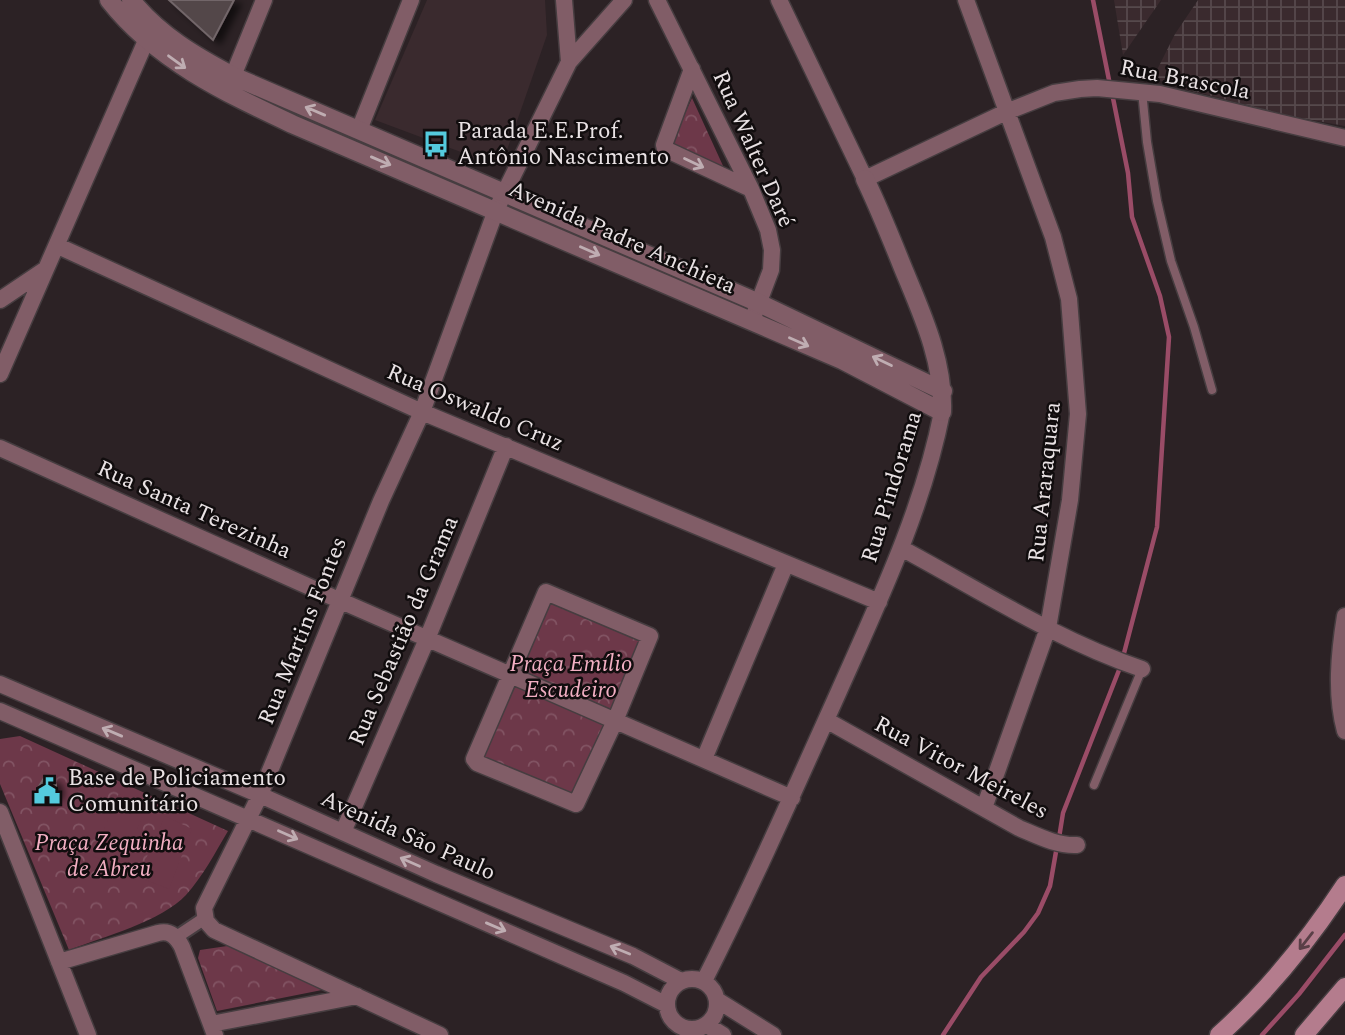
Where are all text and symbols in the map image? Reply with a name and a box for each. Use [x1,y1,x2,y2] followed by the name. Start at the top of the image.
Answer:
[1117,50,1253,110] street label: Rua Brascola
[167,55,185,70] one-way arrow
[703,65,803,233] street label: Rua Walter Daré
[304,104,326,117] one-way arrow
[457,114,669,175] place label: Parada E.E.Prof. Antônio Nascimento
[421,129,451,159] bus stop icon: Parada E.E.Prof. Antônio Nascimento
[370,156,391,169] one-way arrow
[683,157,705,170] one-way arrow
[503,172,741,304] street label: Avenida Padre Anchieta
[579,245,600,258] one-way arrow
[787,336,809,349] one-way arrow
[872,353,893,367] one-way arrow
[381,355,569,461] street label: Rua Oswaldo Cruz
[1019,400,1071,564] street label: Rua Araraquara
[852,407,932,567] street label: Rua Pindorama
[91,451,297,569] street label: Rua Santa Terezinha
[340,511,468,751] street label: Rua Sebastião da Grama
[249,532,357,730] street label: Rua Martins Fontes
[509,647,633,708] park label: Praça Emílio Escudeiro
[867,707,1055,829] street label: Rua Vitor Meireles
[102,725,123,738] one-way arrow
[68,761,286,822] place label: Base de Policiamento Comunitário
[32,776,62,806] public building icon: Base de Policiamento Comunitário
[315,782,501,890] street label: Avenida São Paulo
[35,826,184,887] park label: Praça Zequinha de Abreu
[276,829,298,842] one-way arrow
[400,855,421,868] one-way arrow
[484,921,506,934] one-way arrow
[1298,932,1313,950] one-way arrow
[610,943,631,956] one-way arrow

